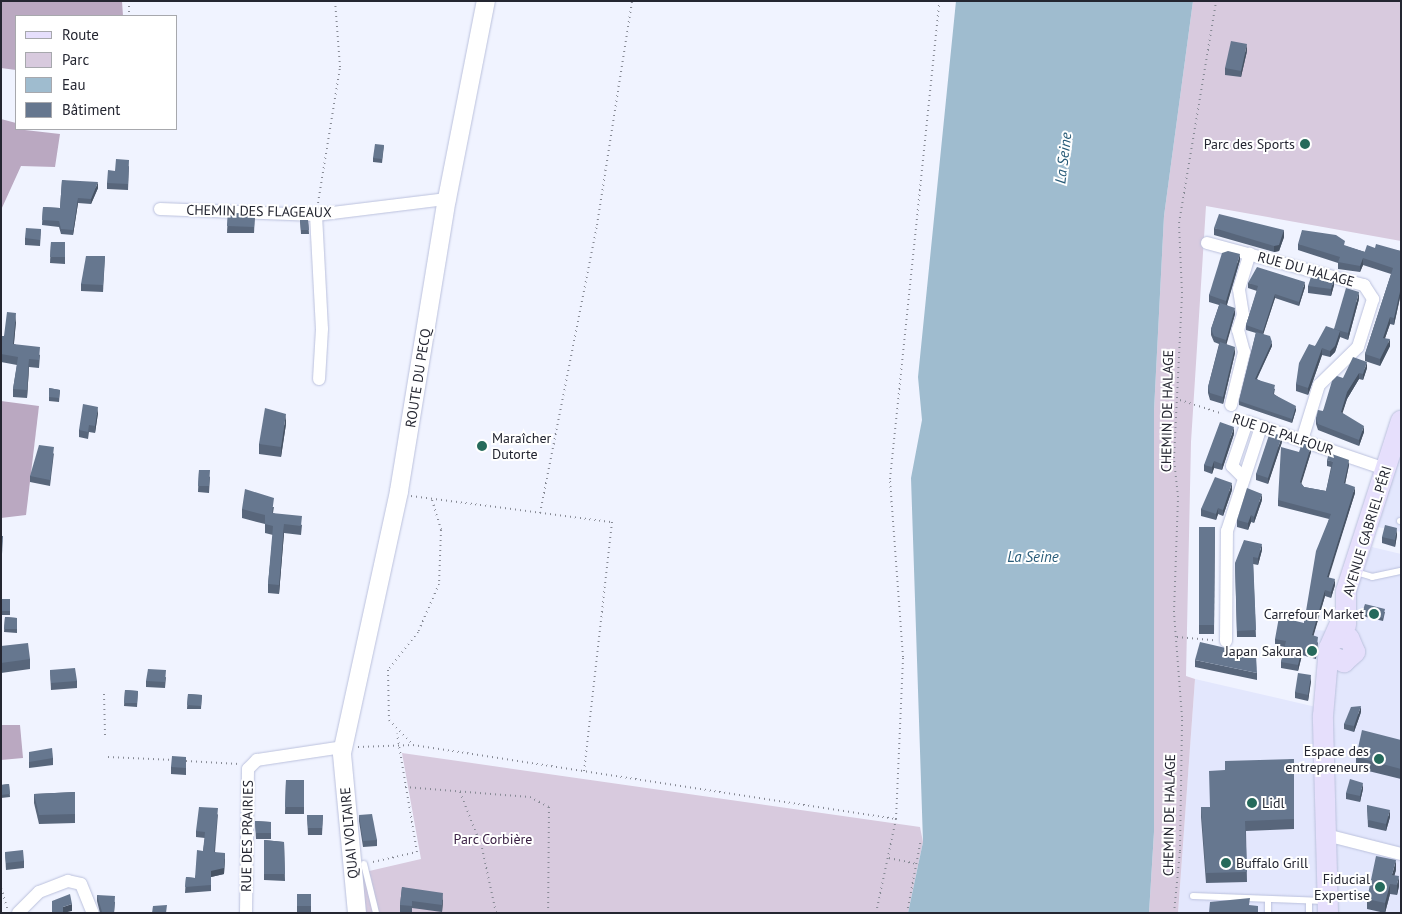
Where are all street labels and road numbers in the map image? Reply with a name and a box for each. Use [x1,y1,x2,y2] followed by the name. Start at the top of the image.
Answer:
[186,201,332,221] street label: CHEMIN DES FLAGEAUX
[1256,248,1356,290] street label: RUE DU HALAGE
[402,327,434,429] street label: ROUTE DU PECQ
[1158,350,1176,472] street label: CHEMIN DE HALAGE
[1230,410,1336,458] street label: RUE DE PALFOUR
[1339,463,1395,599] street label: AVENUE GABRIEL PÉRI
[1160,754,1178,876] street label: CHEMIN DE HALAGE
[238,780,256,892] street label: RUE DES PRAIRIES
[337,786,361,880] street label: QUAI VOLTAIRE

